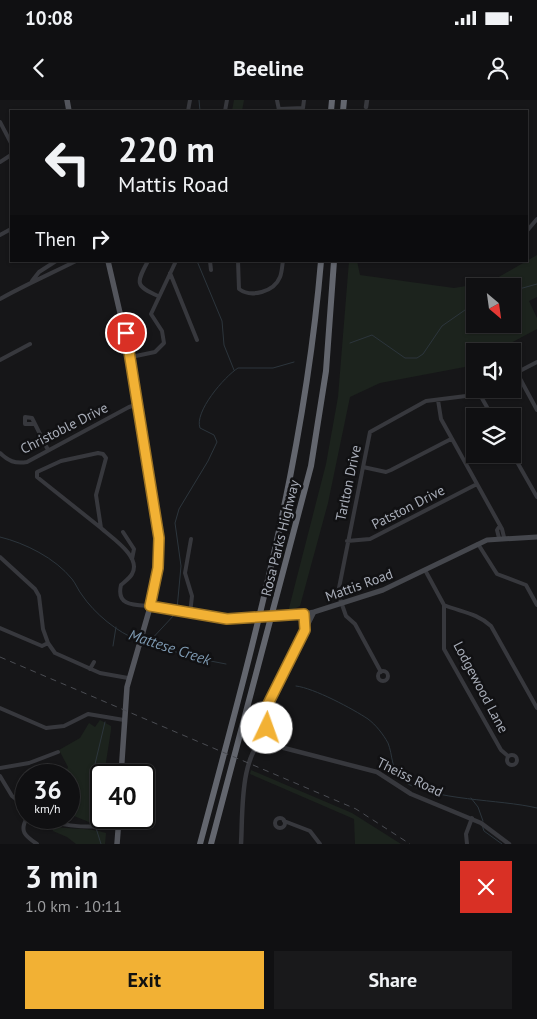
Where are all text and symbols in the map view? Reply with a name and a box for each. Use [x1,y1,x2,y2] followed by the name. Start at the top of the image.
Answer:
[25,6,73,30] text: 10:08
[25,54,53,82] icon: back
[233,54,304,82] text: Beeline
[484,54,512,82] icon: person
[118,126,215,172] text: 220 m
[35,130,100,195] icon: left
[118,170,229,198] text: Mattis Road
[86,225,114,253] icon: right
[35,227,76,251] text: Then
[466,278,521,332] north arrow
[466,278,521,463] map controls
[105,312,147,354] pin
[112,319,140,347] icon: arrive
[466,343,521,398] button: sound
[17,398,111,458] street label: Christoble Drive
[466,408,521,463] button: layers
[331,443,365,523] street label: Tarlton Drive
[257,478,303,598] street label: Rosa Parks Highway
[368,481,448,533] street label: Patston Drive
[323,564,395,606] street label: Mattis Road
[127,625,215,670] water label: Mattese Creek
[449,638,513,736] street label: Lodgewood Lane
[240,701,292,753] position arrow
[374,753,446,801] street label: Theiss Road
[90,764,155,829] speed limit sign: 40
[33,774,62,806] text: 36
[34,801,61,816] text: km/h
[25,857,98,896] text: 3 min
[460,861,512,913] button: close
[25,896,122,916] text: 1.0 km · 10:11
[25,951,264,1009] button: Exit
[274,951,512,1009] button: Share

